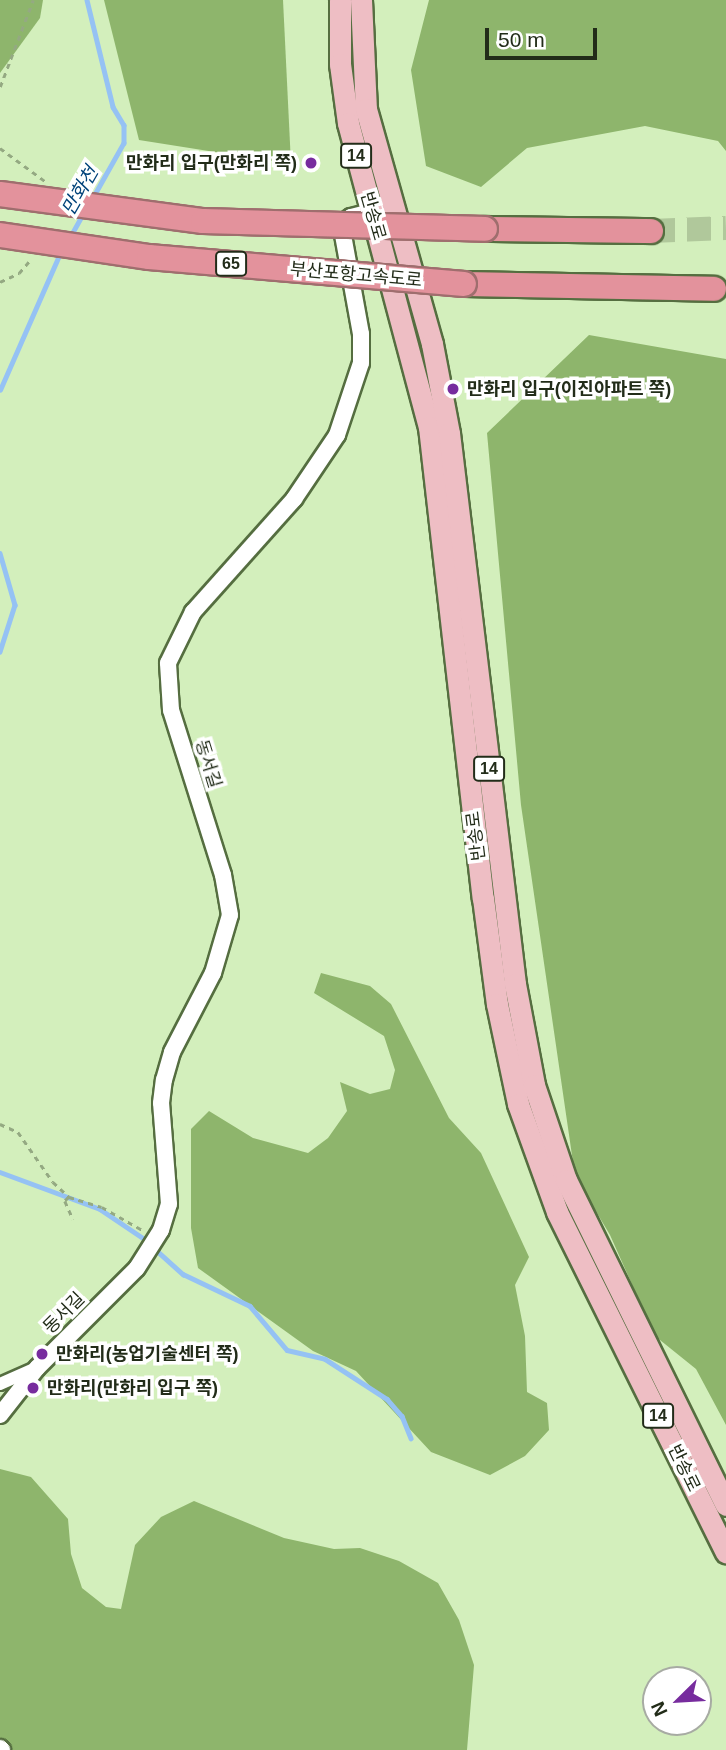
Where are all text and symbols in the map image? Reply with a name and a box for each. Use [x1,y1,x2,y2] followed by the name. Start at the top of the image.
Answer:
[488,14,600,58] scale bar
[498,28,545,51] text: 50 m
[338,144,374,168] road number: 14
[126,152,297,174] place label: 만화리 입구(만화리 쪽)
[303,155,319,171] marker: 만화리 입구(만화리 쪽)
[57,163,103,219] water label: 만화천
[356,189,390,243] street label: 반송로
[214,252,248,276] road number: 65
[289,258,423,292] street label: 부산포항고속도로
[467,378,671,400] place label: 만화리 입구(이진아파트 쪽)
[445,381,461,397] marker: 만화리 입구(이진아파트 쪽)
[190,737,226,791] street label: 동서길
[472,756,506,782] road number: 14
[462,810,490,862] street label: 반송로
[39,1288,89,1338] street label: 동서길
[56,1343,239,1365] place label: 만화리(농업기술센터 쪽)
[34,1346,50,1362] marker: 만화리(농업기술센터 쪽)
[47,1377,218,1399] place label: 만화리(만화리 입구 쪽)
[25,1380,41,1396] marker: 만화리(만화리 입구 쪽)
[640,1404,676,1428] road number: 14
[663,1441,705,1495] street label: 반송로
[642,1666,712,1736] north arrow
[647,1698,672,1719] text: N

